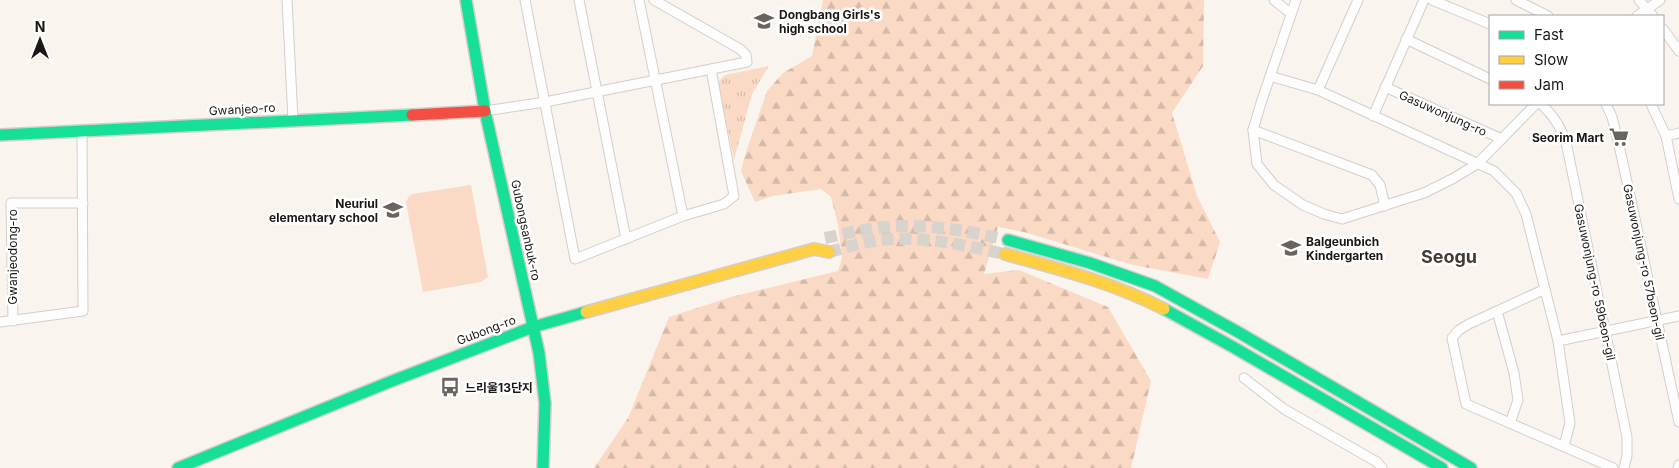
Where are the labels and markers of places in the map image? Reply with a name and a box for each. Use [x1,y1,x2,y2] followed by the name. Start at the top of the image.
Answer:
[779,7,881,36] place label: Dongbang Girls's high school
[753,10,775,32] school or university icon: Dongbang Girls's high school
[1608,126,1630,148] supermarket icon: Seorim Mart
[1532,130,1605,145] place label: Seorim Mart
[269,196,378,225] place label: Neuriul elementary school
[382,199,404,221] school or university icon: Neuriul elementary school
[1306,234,1383,263] place label: Balgeunbich Kindergarten
[1280,237,1302,259] school or university icon: Balgeunbich Kindergarten
[439,376,461,398] bus stop icon: 느리울13단지
[465,380,533,395] place label: 느리울13단지

